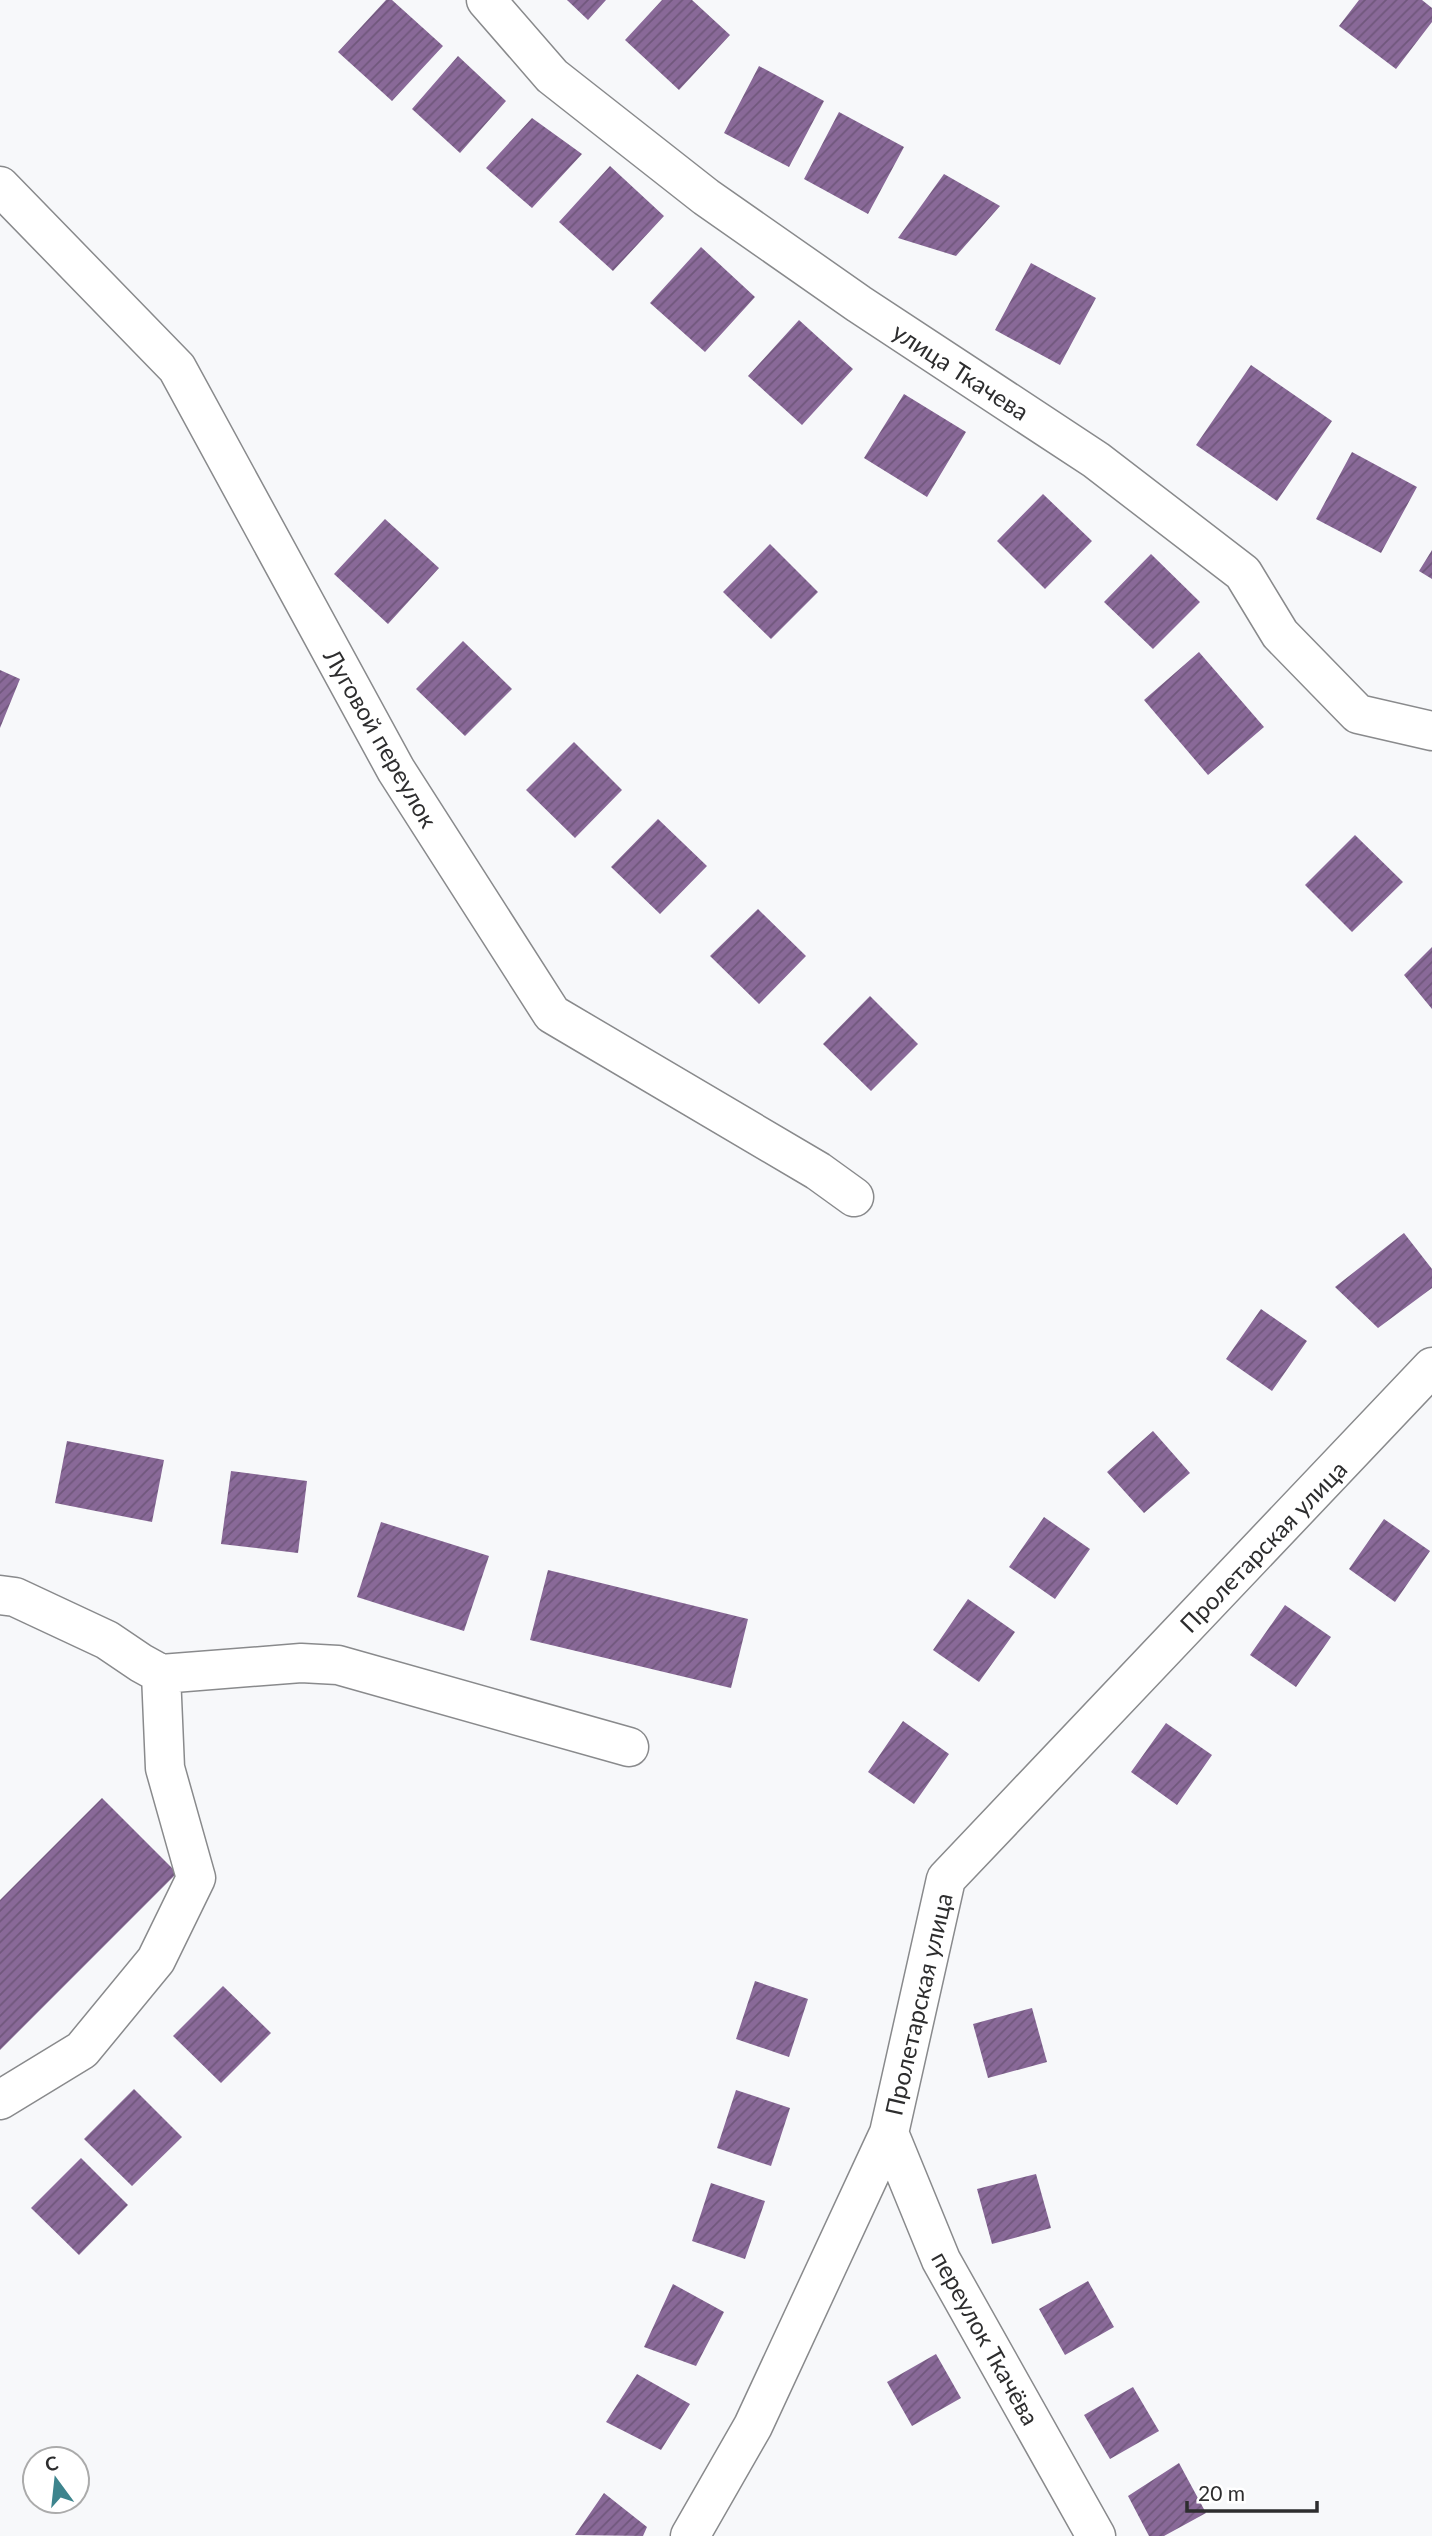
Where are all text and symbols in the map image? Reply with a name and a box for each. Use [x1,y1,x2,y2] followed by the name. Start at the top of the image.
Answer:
[887,316,1035,426] street label: улица Ткачева
[318,643,444,833] street label: Луговой переулок
[1174,1454,1352,1638] street label: Пролетарская улица
[878,1890,958,2118] street label: Пролетарская улица
[926,2246,1046,2430] street label: переулок Ткачёва
[21,2445,91,2515] north arrow
[42,2450,61,2476] text: С
[1187,2470,1316,2514] scale bar
[1198,2480,1245,2505] text: 20 m

